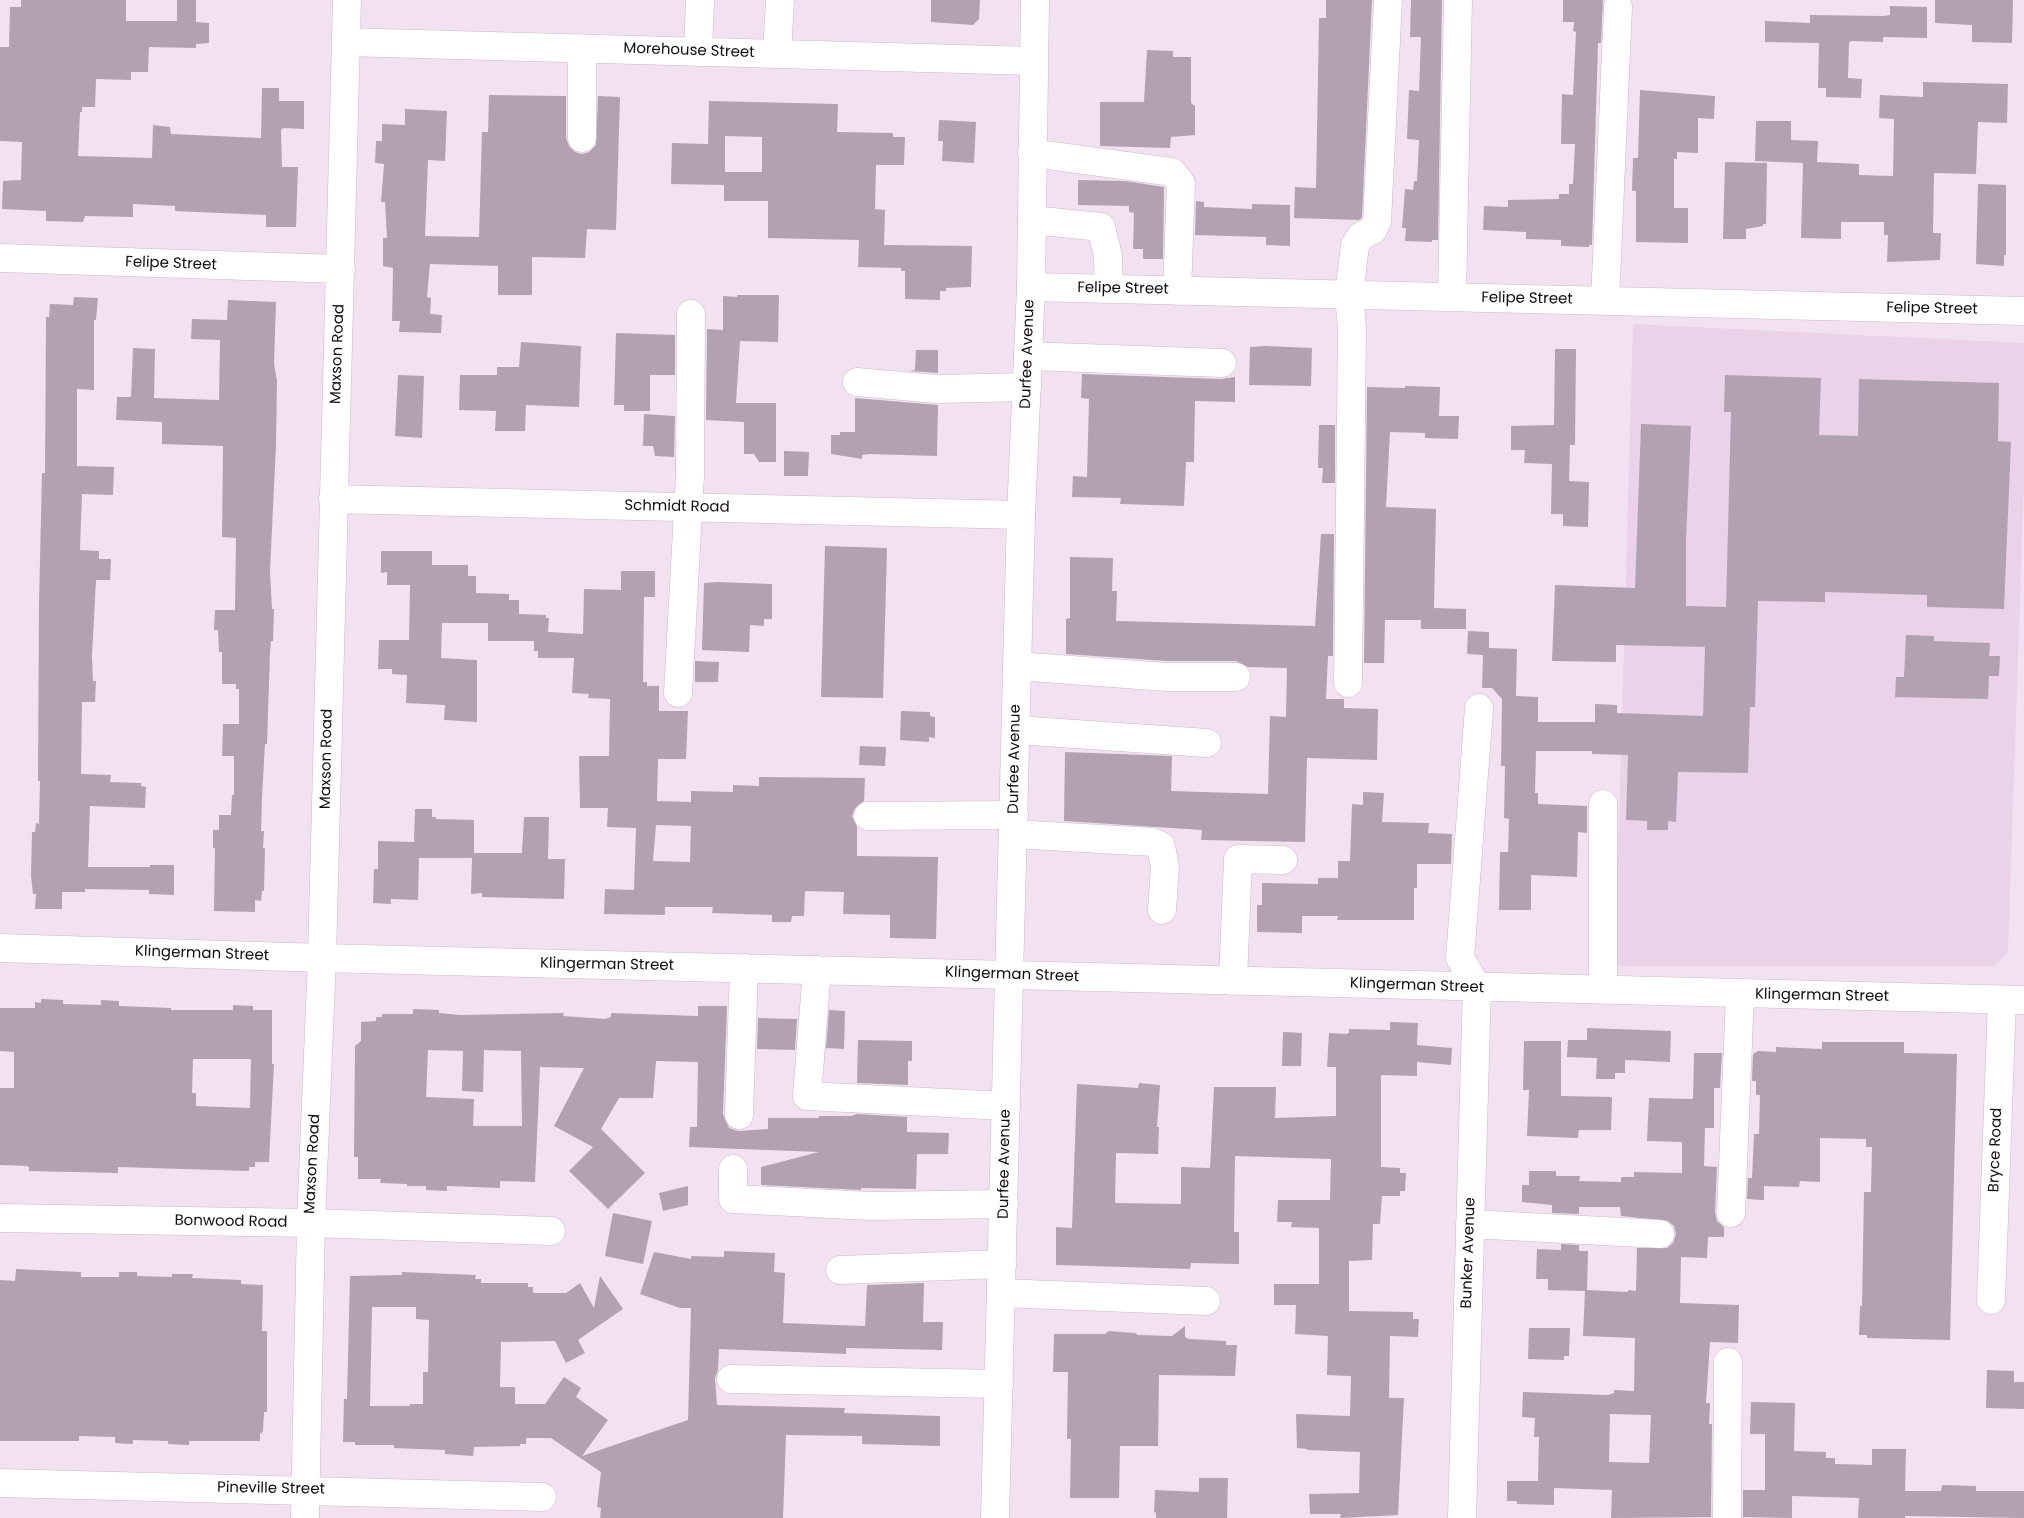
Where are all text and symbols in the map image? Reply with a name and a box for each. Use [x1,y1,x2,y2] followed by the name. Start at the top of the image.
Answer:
[623,40,755,62] street label: Morehouse Street
[125,253,217,275] street label: Felipe Street
[1077,279,1169,299] street label: Felipe Street
[1481,289,1573,309] street label: Felipe Street
[1017,299,1039,409] street label: Durfee Avenue
[1886,299,1978,319] street label: Felipe Street
[327,304,349,404] street label: Maxson Road
[624,497,730,517] street label: Schmidt Road
[1005,704,1025,814] street label: Durfee Avenue
[317,709,337,809] street label: Maxson Road
[135,943,269,965] street label: Klingerman Street
[540,955,674,975] street label: Klingerman Street
[945,964,1079,986] street label: Klingerman Street
[1350,975,1484,997] street label: Klingerman Street
[1755,986,1889,1006] street label: Klingerman Street
[1986,1107,2006,1193] street label: Bryce Road
[995,1109,1015,1219] street label: Durfee Avenue
[301,1113,325,1215] street label: Maxson Road
[1458,1197,1480,1309] street label: Bunker Avenue
[174,1212,288,1232] street label: Bonwood Road
[217,1479,325,1499] street label: Pineville Street

